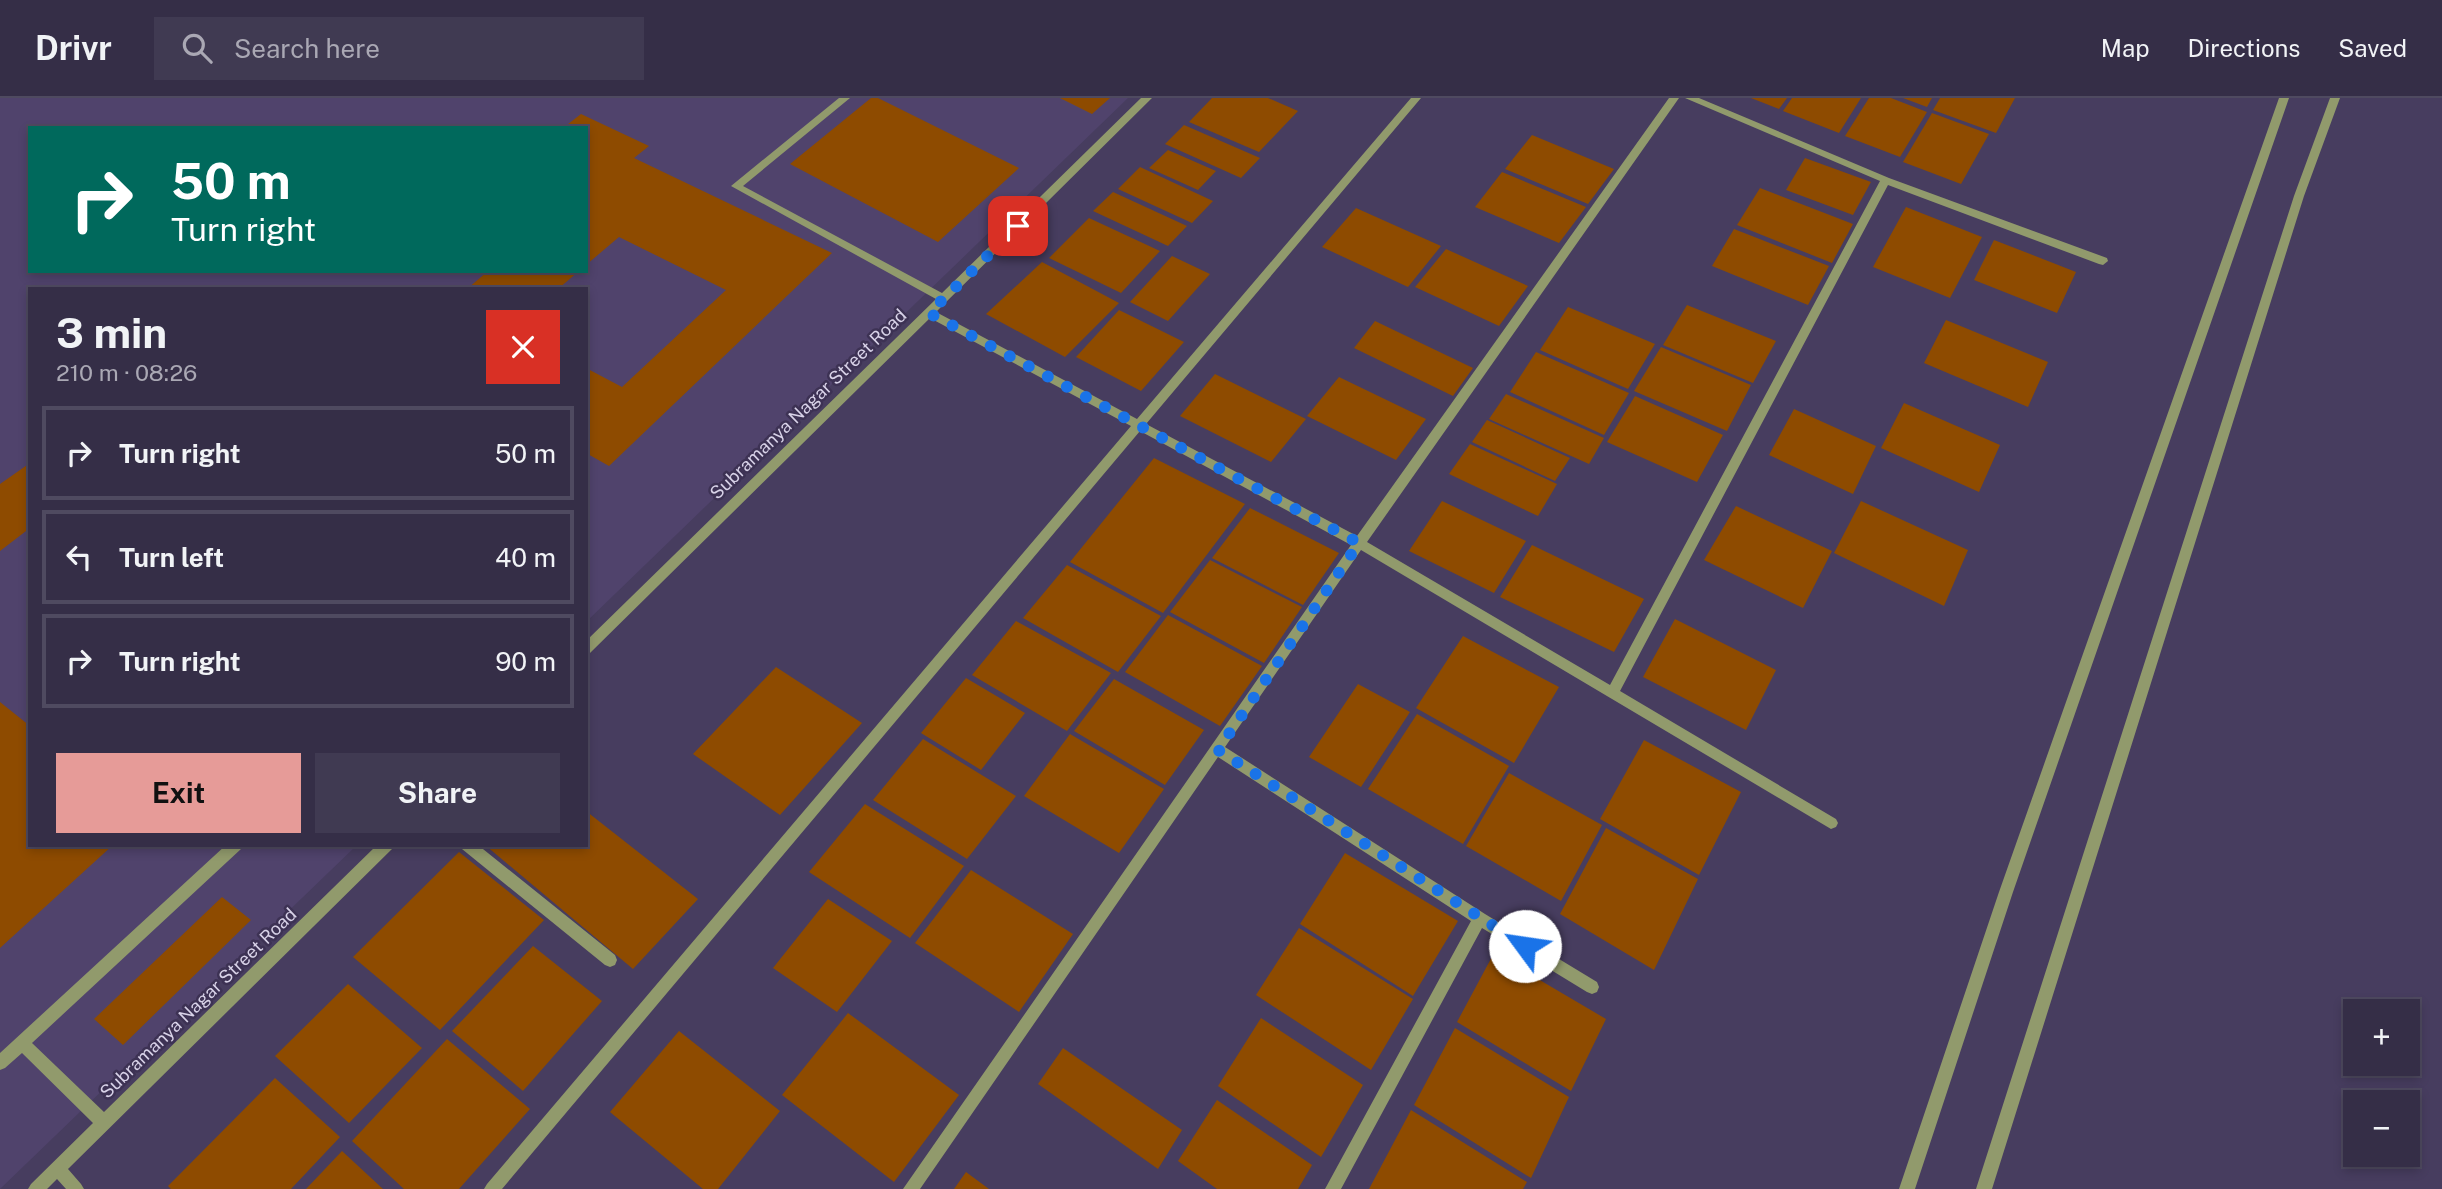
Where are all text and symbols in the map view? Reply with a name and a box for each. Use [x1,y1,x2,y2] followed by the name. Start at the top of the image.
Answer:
[154,17,644,80] search box
[35,29,112,67] text: Drivr
[178,29,216,67] icon: search
[234,33,380,64] text: Search here
[2101,34,2150,62] text: Map
[2188,34,2300,62] text: Directions
[2338,34,2407,62] text: Saved
[171,152,291,210] text: 50 m
[56,154,147,245] icon: right
[988,196,1048,256] pin
[999,207,1037,245] icon: arrive
[171,211,316,248] text: Turn right
[706,305,910,503] street label: Subramanya Nagar Street Road
[56,308,167,357] text: 3 min
[486,310,560,384] button: close
[56,359,197,386] text: 210 m · 08:26
[60,434,98,472] icon: right
[119,438,241,469] text: Turn right
[495,438,556,469] text: 50 m
[60,538,98,576] icon: left
[119,542,224,573] text: Turn left
[495,542,556,573] text: 40 m
[60,642,98,680] icon: right
[119,646,241,677] text: Turn right
[495,646,556,677] text: 90 m
[56,753,301,833] button: Exit
[315,753,560,833] button: Share
[96,904,300,1102] street label: Subramanya Nagar Street Road
[1488,909,1562,983] position arrow
[2343,999,2420,1167] map controls
[2343,999,2420,1076] button: +
[2343,1090,2420,1167] button: −

